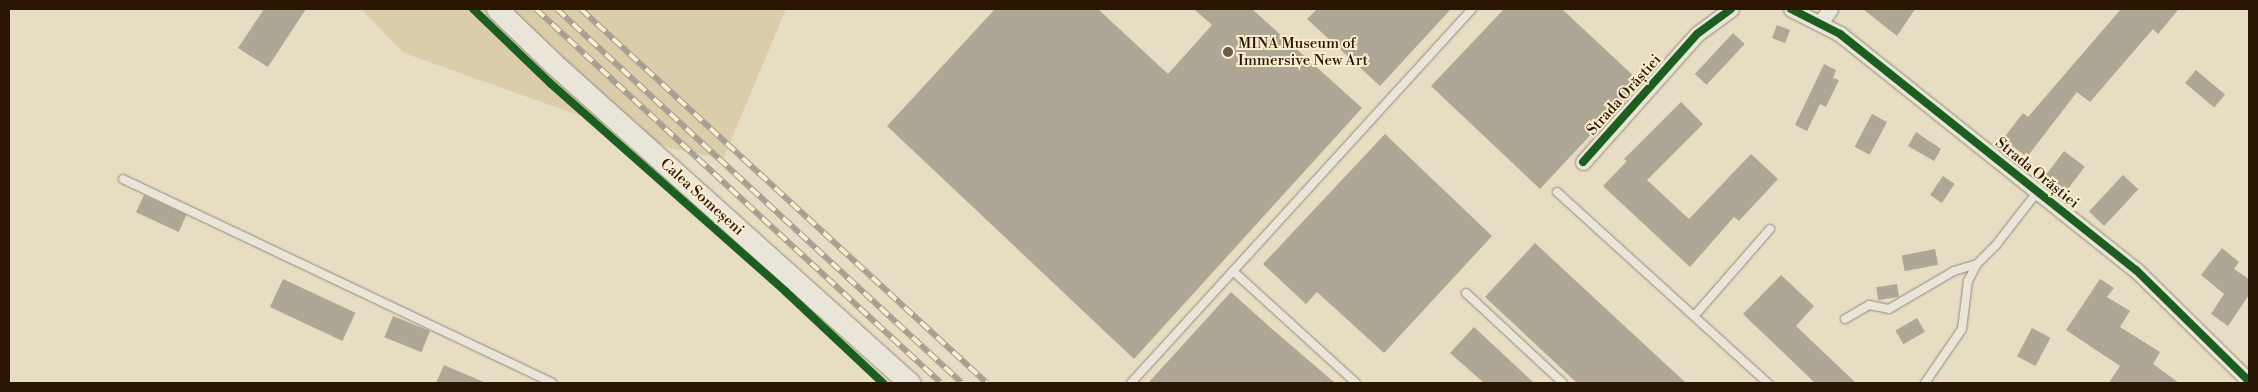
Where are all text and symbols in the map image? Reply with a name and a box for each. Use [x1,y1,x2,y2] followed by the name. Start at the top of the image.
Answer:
[1238,34,1368,69] place label: MINA Museum of Immersive New Art
[1222,46,1234,58] marker: MINA Museum of Immersive New Art
[1583,51,1665,139] street label: Strada Orăștiei
[1992,134,2082,212] street label: Strada Orăștiei
[656,155,748,239] street label: Calea Someșeni

